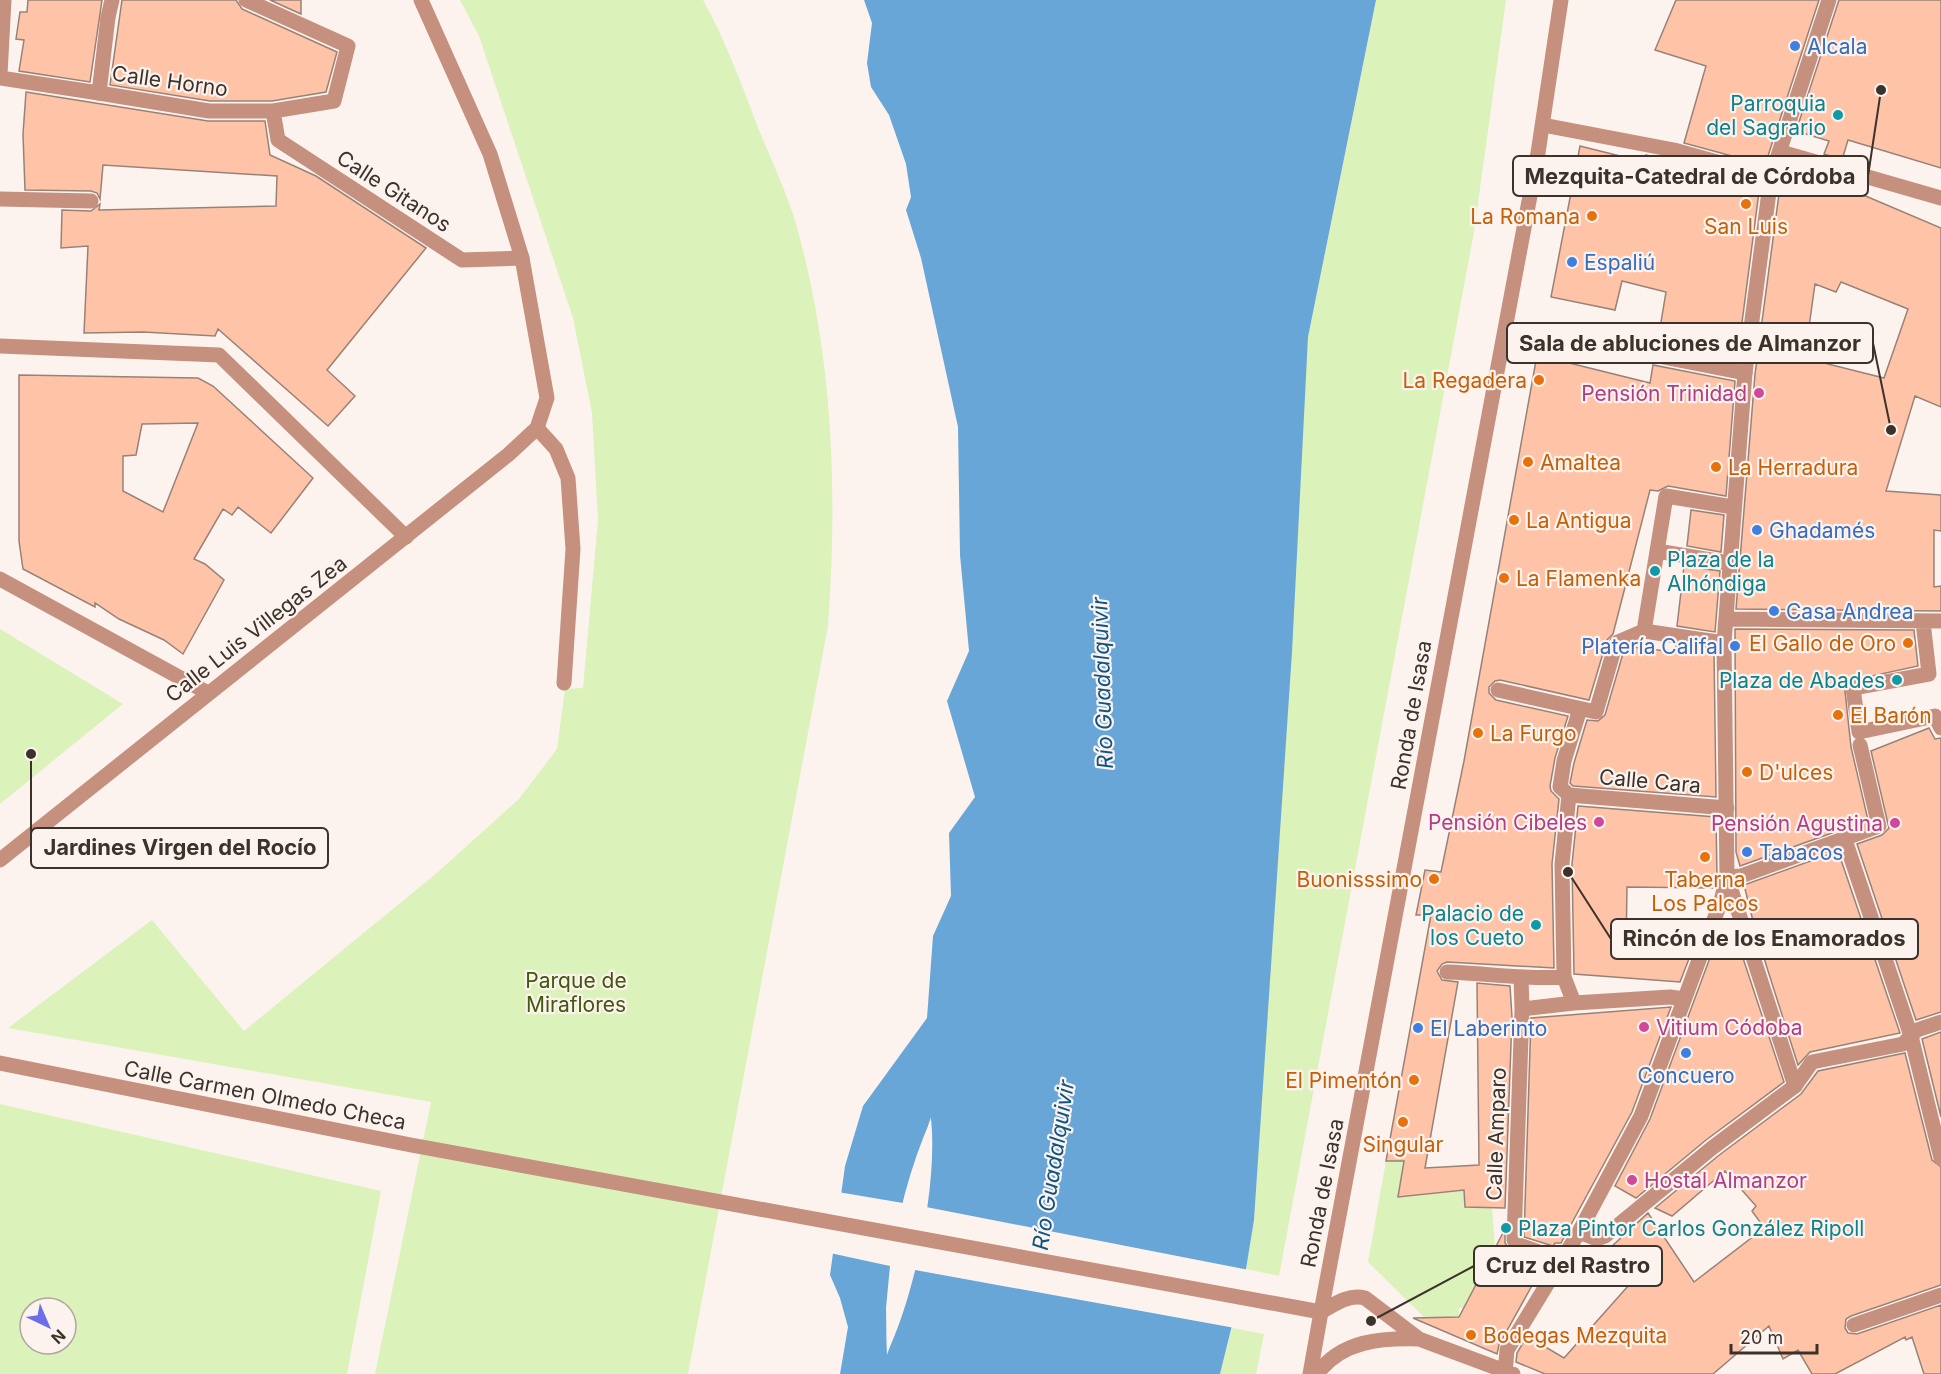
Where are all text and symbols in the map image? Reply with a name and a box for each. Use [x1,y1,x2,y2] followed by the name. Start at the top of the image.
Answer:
[1807,34,1867,59] place label: Alcala
[1788,39,1802,53] marker: Alcala
[110,60,230,102] street label: Calle Horno
[1706,91,1826,140] place label: Parroquia del Sagrario
[1831,108,1845,122] marker: Parroquia del Sagrario
[332,145,456,237] street label: Calle Gitanos
[1513,156,1868,196] callout: Mezquita-Catedral de Córdoba
[1524,163,1856,189] text: Mezquita-Catedral de Córdoba
[1739,197,1753,211] marker: San Luis
[1470,204,1580,229] place label: La Romana
[1585,209,1599,223] marker: La Romana
[1704,214,1788,239] place label: San Luis
[1584,250,1655,275] place label: Espaliú
[1565,255,1579,269] marker: Espaliú
[1507,323,1873,363] callout: Sala de abluciones de Almanzor
[1519,330,1861,356] text: Sala de abluciones de Almanzor
[1403,368,1527,393] place label: La Regadera
[1532,373,1546,387] marker: La Regadera
[1581,381,1747,406] place label: Pensión Trinidad
[1752,386,1766,400] marker: Pensión Trinidad
[1540,450,1621,475] place label: Amaltea
[1521,455,1535,469] marker: Amaltea
[1728,455,1858,480] place label: La Herradura
[1709,460,1723,474] marker: La Herradura
[1526,508,1632,533] place label: La Antigua
[1507,513,1521,527] marker: La Antigua
[1769,518,1875,543] place label: Ghadamés
[1750,523,1764,537] marker: Ghadamés
[1667,547,1774,596] place label: Plaza de la Alhóndiga
[160,551,352,707] street label: Calle Luis Villegas Zea
[1648,564,1662,578] marker: Plaza de la Alhóndiga
[1516,566,1641,591] place label: La Flamenka
[1497,571,1511,585] marker: La Flamenka
[1086,596,1118,769] water label: Río Guadalquivir
[1786,599,1913,624] place label: Casa Andrea
[1767,604,1781,618] marker: Casa Andrea
[1749,631,1896,656] place label: El Gallo de Oro
[1581,634,1723,659] place label: Platería Califal
[1901,636,1915,650] marker: El Gallo de Oro
[1386,638,1436,792] street label: Ronda de Isasa
[1728,639,1742,653] marker: Platería Califal
[1719,668,1885,693] place label: Plaza de Abades
[1890,673,1904,687] marker: Plaza de Abades
[1850,703,1932,728] place label: El Barón
[1831,708,1845,722] marker: El Barón
[1490,721,1577,746] place label: La Furgo
[1471,726,1485,740] marker: La Furgo
[1759,760,1833,785] place label: D'ulces
[1598,764,1702,798] street label: Calle Cara
[1740,765,1754,779] marker: D'ulces
[1428,810,1587,835] place label: Pensión Cibeles
[1711,811,1883,836] place label: Pensión Agustina
[1592,815,1606,829] marker: Pensión Cibeles
[1888,816,1902,830] marker: Pensión Agustina
[31,828,328,868] callout: Jardines Virgen del Rocío
[43,834,317,860] text: Jardines Virgen del Rocío
[1759,840,1843,865] place label: Tabacos
[1740,845,1754,859] marker: Tabacos
[1698,850,1712,864] marker: Taberna Los Palcos
[1296,867,1422,892] place label: Buonisssimo
[1651,867,1759,916] place label: Taberna Los Palcos
[1427,872,1441,886] marker: Buonisssimo
[1421,901,1524,950] place label: Palacio de los Cueto
[1529,918,1543,932] marker: Palacio de los Cueto
[1611,919,1918,959] callout: Rincón de los Enamorados
[1622,925,1906,951] text: Rincón de los Enamorados
[525,968,627,1017] park label: Parque de Miraflores
[1656,1015,1803,1040] place label: Vitium Códoba
[1430,1016,1547,1041] place label: El Laberinto
[1637,1020,1651,1034] marker: Vitium Códoba
[1411,1021,1425,1035] marker: El Laberinto
[1679,1046,1693,1060] marker: Concuero
[122,1055,408,1135] street label: Calle Carmen Olmedo Checa
[1637,1063,1735,1088] place label: Concuero
[1481,1067,1511,1201] street label: Calle Amparo
[1285,1068,1402,1093] place label: El Pimentón
[1407,1073,1421,1087] marker: El Pimentón
[1027,1077,1079,1252] water label: Río Guadalquivir
[1396,1115,1410,1129] marker: Singular
[1295,1116,1349,1270] street label: Ronda de Isasa
[1362,1132,1444,1157] place label: Singular
[1644,1168,1807,1193] place label: Hostal Almanzor
[1625,1173,1639,1187] marker: Hostal Almanzor
[1518,1216,1864,1241] place label: Plaza Pintor Carlos González Ripoll
[1499,1221,1513,1235] marker: Plaza Pintor Carlos González Ripoll
[1474,1246,1662,1286] callout: Cruz del Rastro
[1486,1252,1650,1278] text: Cruz del Rastro
[18,1296,78,1356] north arrow
[1731,1317,1816,1355] scale bar
[1483,1323,1667,1348] place label: Bodegas Mezquita
[47,1325,70,1348] text: N
[1740,1327,1783,1348] text: 20 m
[1464,1328,1478,1342] marker: Bodegas Mezquita

